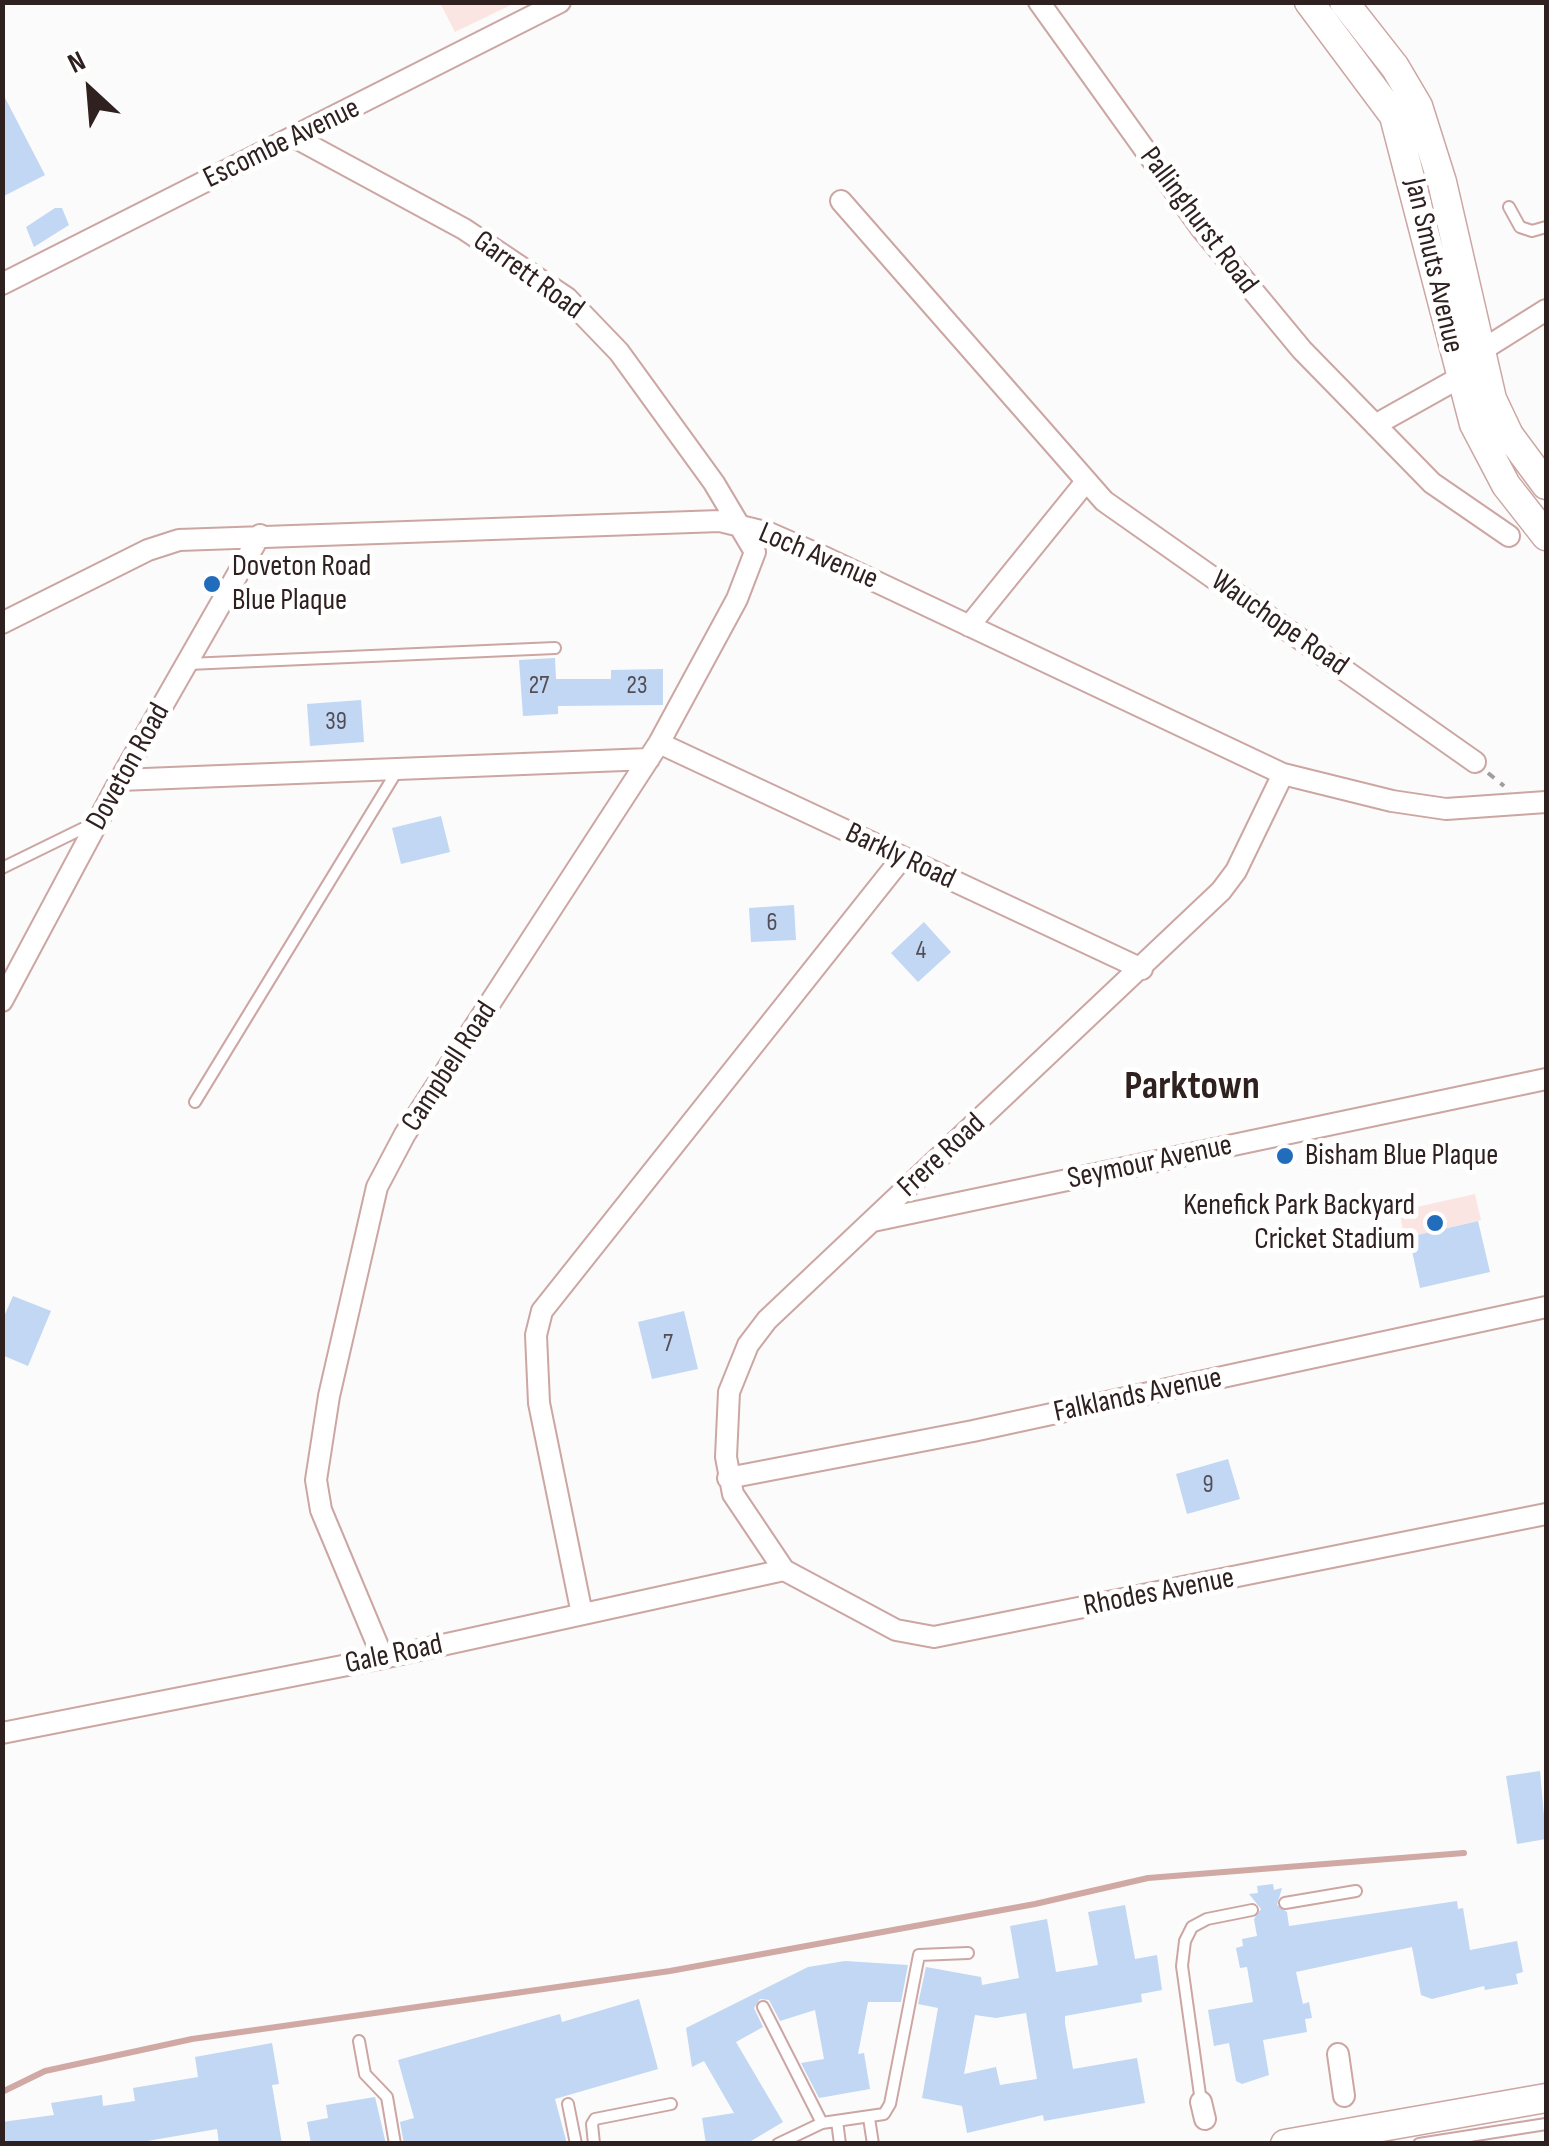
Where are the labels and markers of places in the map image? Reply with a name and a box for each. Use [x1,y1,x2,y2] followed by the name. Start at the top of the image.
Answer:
[232,549,371,620] place label: Doveton Road Blue Plaque
[201,573,223,595] marker: Doveton Road Blue Plaque
[1305,1138,1498,1174] place label: Bisham Blue Plaque
[1274,1145,1296,1167] marker: Bisham Blue Plaque
[1183,1188,1415,1258] place label: Kenefick Park Backyard Cricket Stadium
[1424,1212,1446,1234] marker: Kenefick Park Backyard Cricket Stadium

